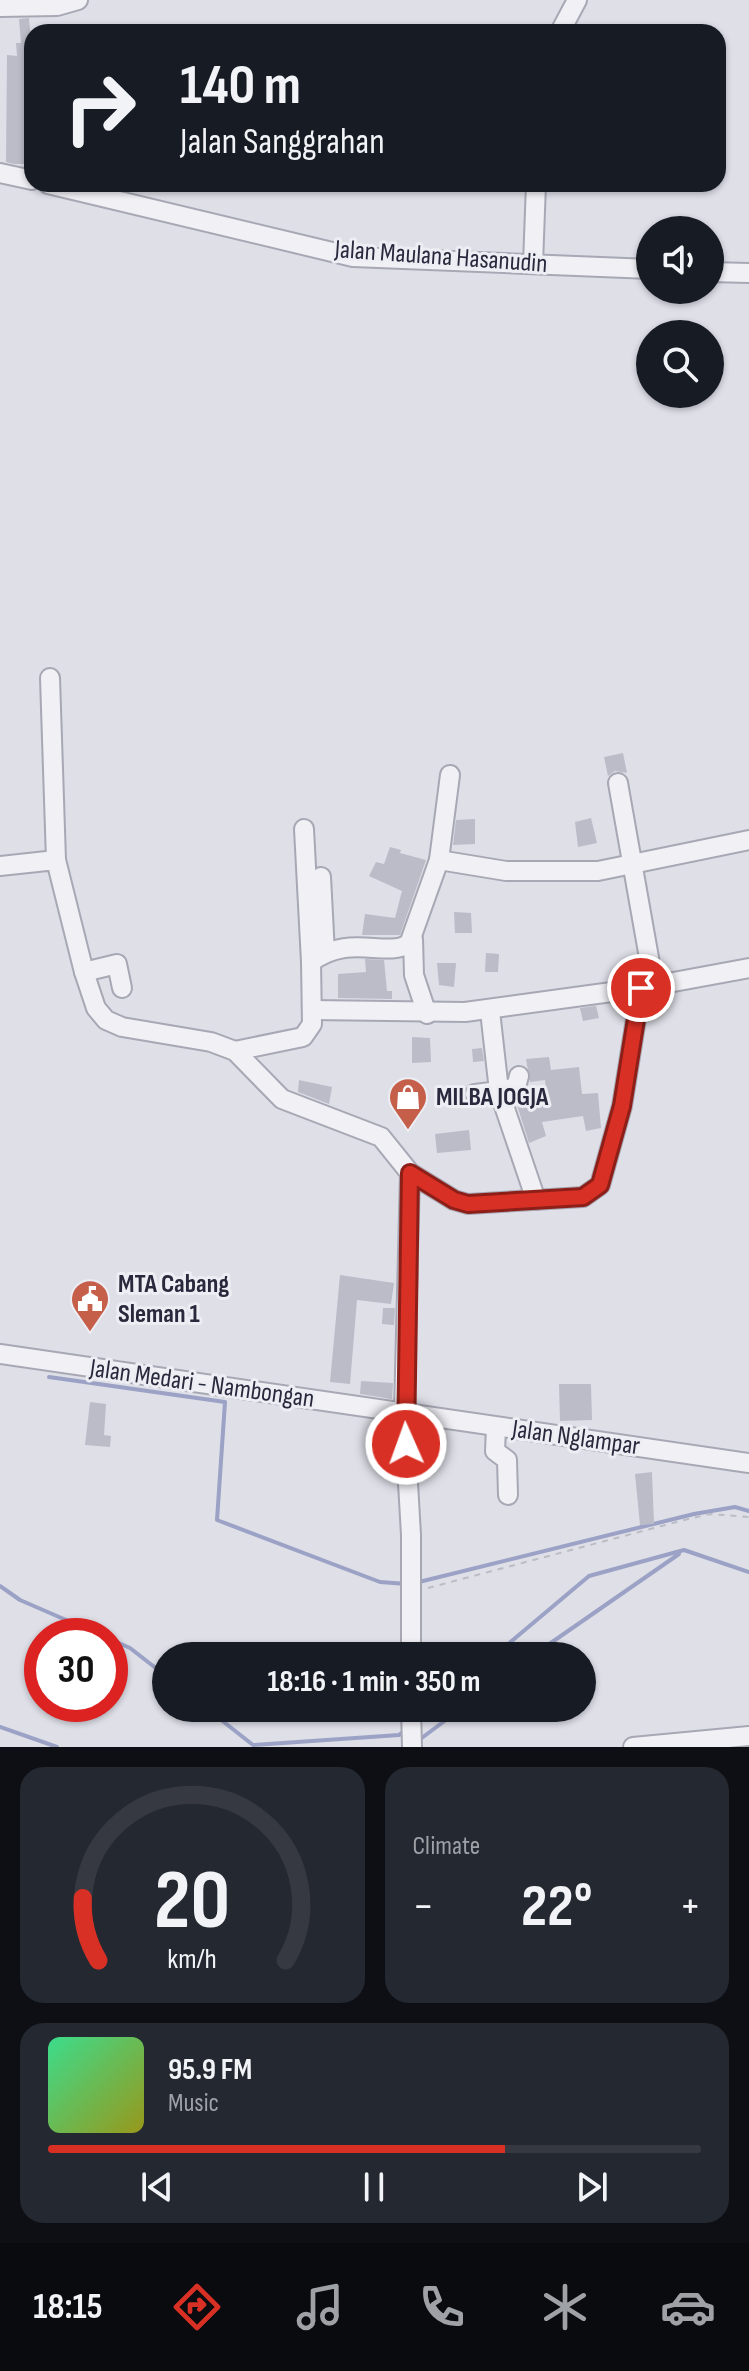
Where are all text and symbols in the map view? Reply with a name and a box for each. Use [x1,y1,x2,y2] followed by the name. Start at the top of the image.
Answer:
[180,53,301,120] text: 140 m
[48,56,152,160] icon: right
[180,121,385,164] text: Jalan Sanggrahan
[636,216,724,408] map controls
[636,216,724,304] button: sound
[333,234,548,280] street label: Jalan Maulana Hasanudin
[636,320,724,408] button: search
[607,954,675,1022] pin
[619,966,663,1010] icon: arrive
[387,1076,429,1131] shop icon: MILBA JOGJA
[436,1082,549,1113] place label: MILBA JOGJA
[118,1269,229,1330] place label: MTA Cabang Sleman 1
[69,1278,111,1333] public building icon: MTA Cabang Sleman 1
[87,1353,316,1415] street label: Jalan Medari - Nambongan
[364,1402,448,1486] position arrow
[509,1414,642,1462] street label: Jalan Nglampar
[24,1618,128,1722] speed limit sign: 30
[268,1664,480,1700] text: 18:16 · 1 min · 350 m
[413,1831,480,1862] text: Climate
[154,1852,230,1952] text: 20
[521,1871,593,1943] text: 22°
[413,1880,434,1933] text: −
[679,1880,701,1933] text: +
[168,1942,217,1977] text: km/h
[168,2052,252,2088] text: 95.9 FM
[168,2088,219,2119] text: Music
[135,2165,179,2209] icon: previous
[352,2165,396,2209] icon: pause
[570,2165,614,2209] icon: next
[169,2279,225,2335] icon: directions
[292,2279,348,2335] icon: music
[414,2279,470,2335] icon: phone
[537,2279,593,2335] icon: climate
[660,2279,716,2335] icon: car
[33,2286,102,2329] text: 18:15

